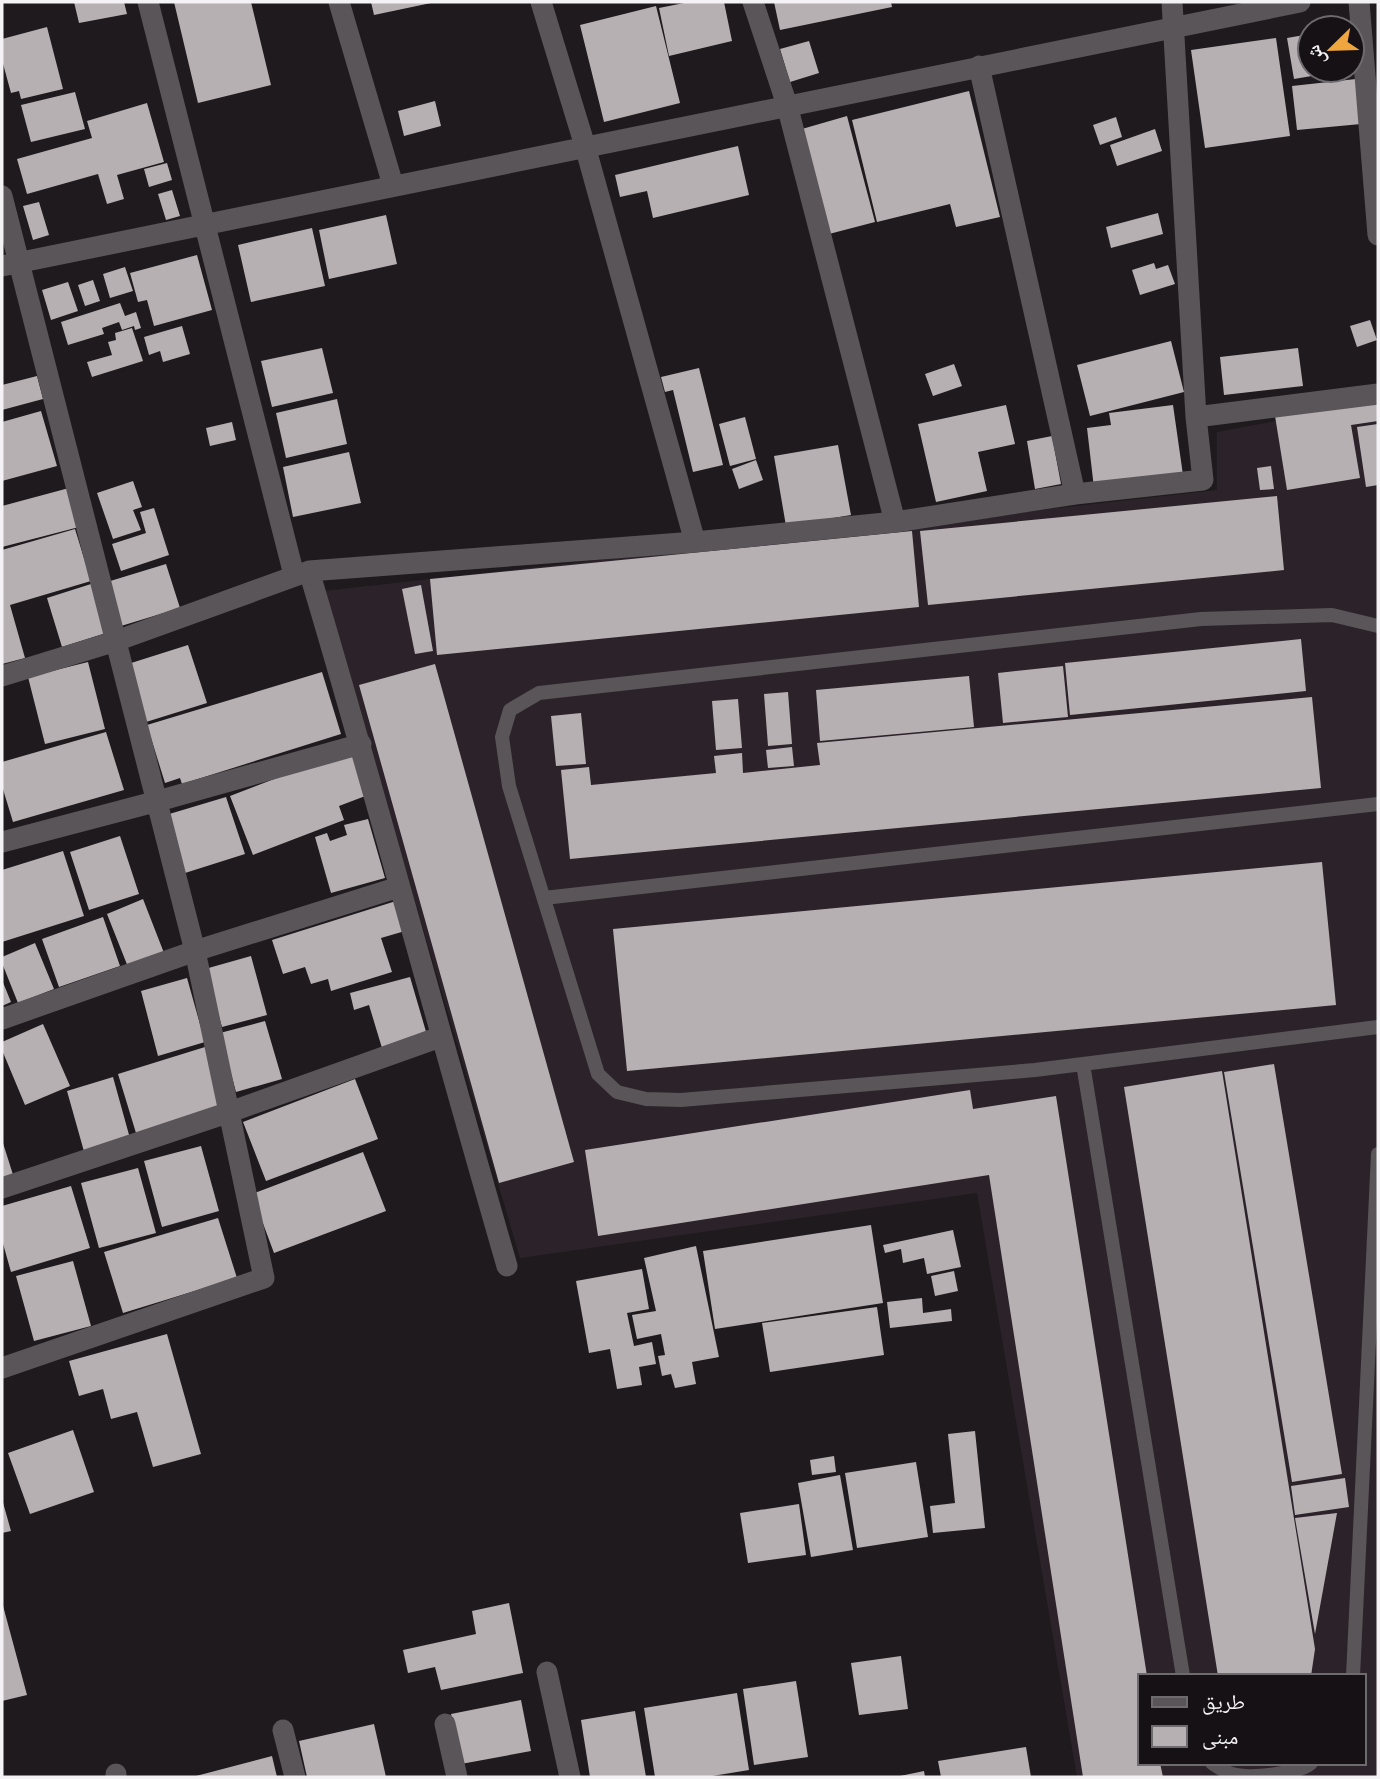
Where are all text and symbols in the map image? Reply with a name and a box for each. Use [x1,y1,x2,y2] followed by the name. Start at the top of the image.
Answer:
[1296,14,1366,84] north arrow
[1304,42,1330,68] text: ش
[1138,1674,1366,1765] legend
[1202,1692,1245,1715] text: طريق
[1202,1727,1238,1750] text: مبنى

